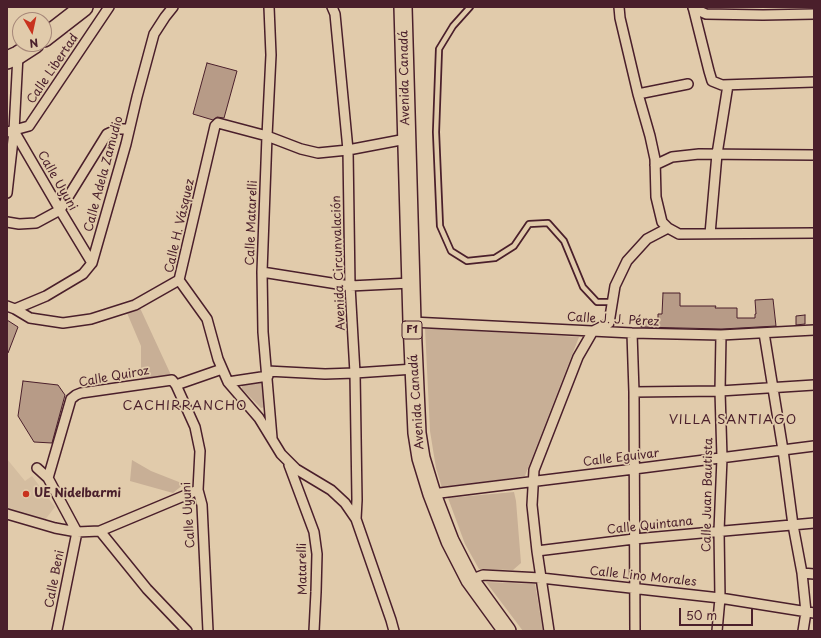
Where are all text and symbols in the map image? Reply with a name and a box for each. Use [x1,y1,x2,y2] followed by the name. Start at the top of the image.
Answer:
[12,12,52,52] north arrow
[397,30,413,126] street label: Avenida Canadá
[24,31,82,107] street label: Calle Libertad
[28,34,39,52] text: N
[82,114,126,234] street label: Calle Adela Zamudio
[34,149,80,213] street label: Calle Uyuni
[162,178,198,274] street label: Calle H. Vásquez
[243,180,261,266] street label: Calle Matarelli
[329,195,349,331] street label: Avenida Circunvalación
[566,310,660,330] street label: Calle J. J. Pérez
[402,321,422,339] road number: F1
[406,354,428,450] street label: Avenida Canadá
[78,364,150,390] street label: Calle Quiroz
[122,398,248,414] district label: CACHIRRANCHO
[669,412,797,428] district label: VILLA SANTIAGO
[700,438,716,552] street label: Calle Juan Bautista
[582,446,660,470] street label: Calle Eguivar
[179,481,199,549] street label: Calle Uyuni
[34,487,121,501] place label: UE Nidelbarmi
[21,489,31,499] marker: UE Nidelbarmi
[606,514,694,538] street label: Calle Quintana
[295,543,311,595] street label: Matarelli
[42,549,68,609] street label: Calle Beni
[589,564,697,590] street label: Calle Lino Morales
[681,600,755,626] scale bar
[686,606,717,624] text: 50 m

